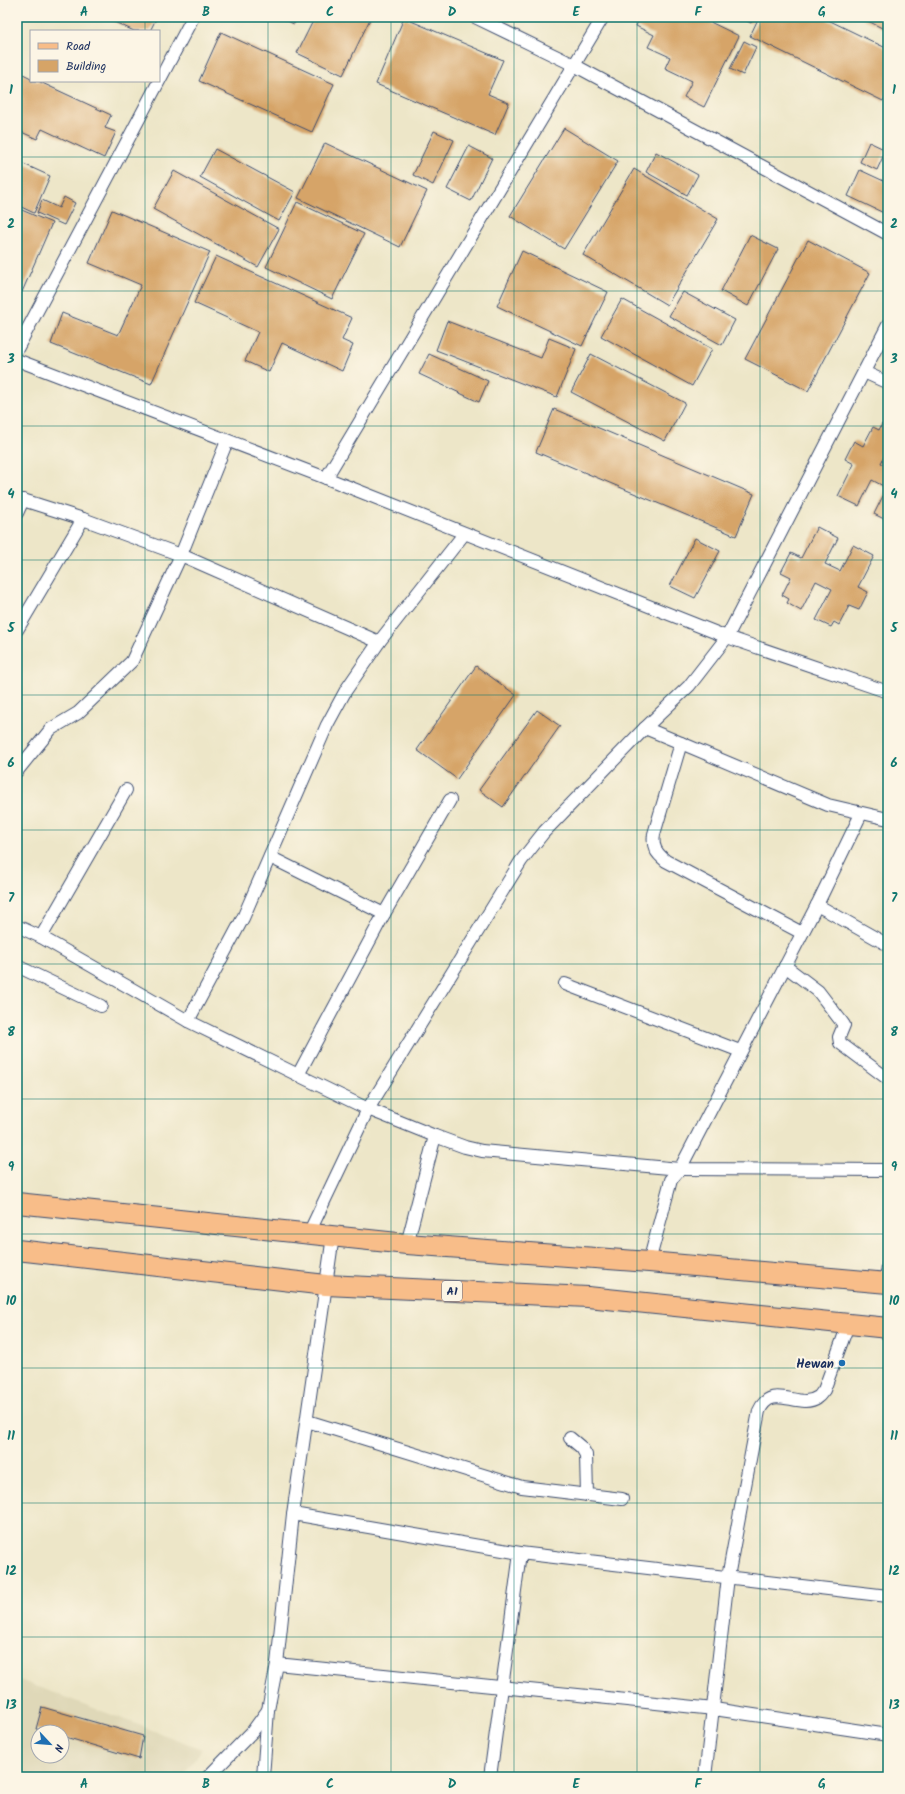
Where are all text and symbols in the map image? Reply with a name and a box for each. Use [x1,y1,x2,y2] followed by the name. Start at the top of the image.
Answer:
[80,2,88,23] text: A
[202,2,210,23] text: B
[326,2,334,23] text: C
[448,2,457,23] text: D
[572,2,580,23] text: E
[694,2,702,23] text: F
[818,2,826,23] text: G
[30,30,160,82] legend
[66,37,91,56] text: Road
[66,57,106,76] text: Building
[9,80,13,101] text: 1
[892,80,896,101] text: 1
[7,214,15,235] text: 2
[890,214,898,235] text: 2
[6,349,15,370] text: 3
[889,349,898,370] text: 3
[7,484,15,505] text: 4
[890,484,898,505] text: 4
[7,618,16,639] text: 5
[890,618,899,639] text: 5
[7,753,15,774] text: 6
[890,753,898,774] text: 6
[8,888,15,909] text: 7
[891,888,898,909] text: 7
[7,1022,15,1043] text: 8
[890,1022,898,1043] text: 8
[8,1157,15,1178] text: 9
[891,1157,898,1178] text: 9
[442,1281,462,1301] road number: A1
[6,1291,17,1312] text: 10
[889,1291,900,1312] text: 10
[796,1354,834,1375] place label: Hewan
[837,1358,847,1368] marker: Hewan
[7,1426,15,1447] text: 11
[890,1426,898,1447] text: 11
[5,1561,17,1582] text: 12
[888,1561,900,1582] text: 12
[5,1695,17,1716] text: 13
[888,1695,900,1716] text: 13
[30,1724,70,1764] north arrow
[48,1741,68,1755] text: N
[80,1774,88,1794] text: A
[202,1774,210,1794] text: B
[326,1774,334,1794] text: C
[448,1774,457,1794] text: D
[572,1774,580,1794] text: E
[694,1774,702,1794] text: F
[818,1774,826,1794] text: G

